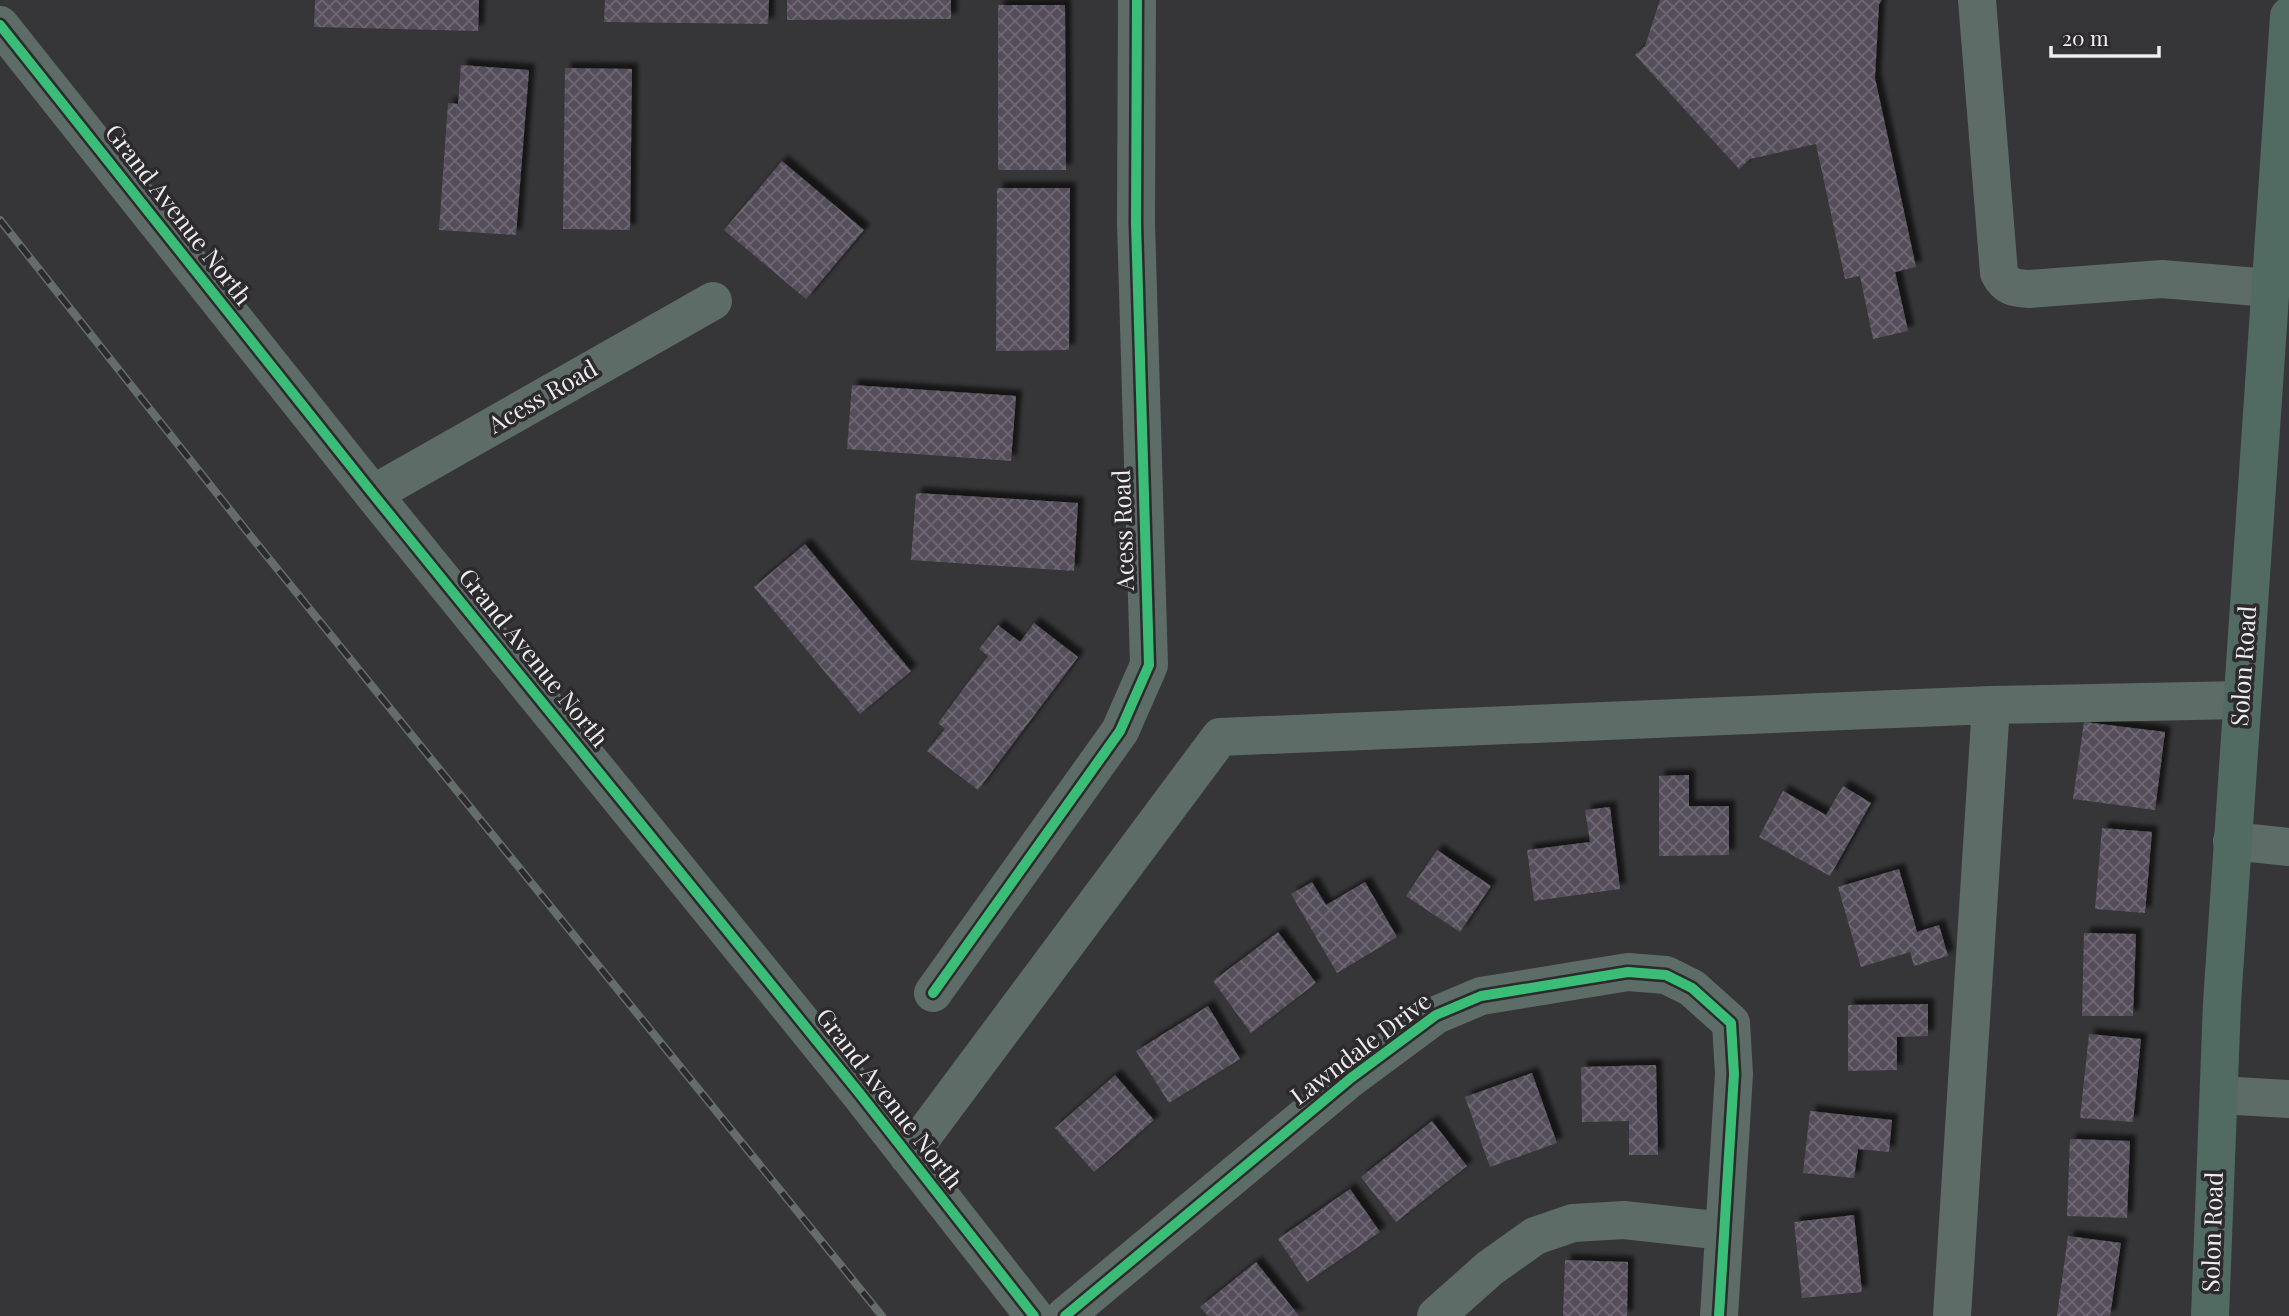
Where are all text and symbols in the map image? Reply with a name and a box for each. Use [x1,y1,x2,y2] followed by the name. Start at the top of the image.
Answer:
[2051,14,2160,58] scale bar
[2062,23,2109,51] text: 20 m
[99,117,260,311] street label: Grand Avenue North
[481,351,602,440] street label: Acess Road
[1104,469,1140,592] street label: Acess Road
[453,561,617,753] street label: Grand Avenue North
[2222,605,2262,727] street label: Solon Road
[1283,984,1437,1111] street label: Lawndale Drive
[810,1001,971,1195] street label: Grand Avenue North
[2193,1171,2229,1293] street label: Solon Road

